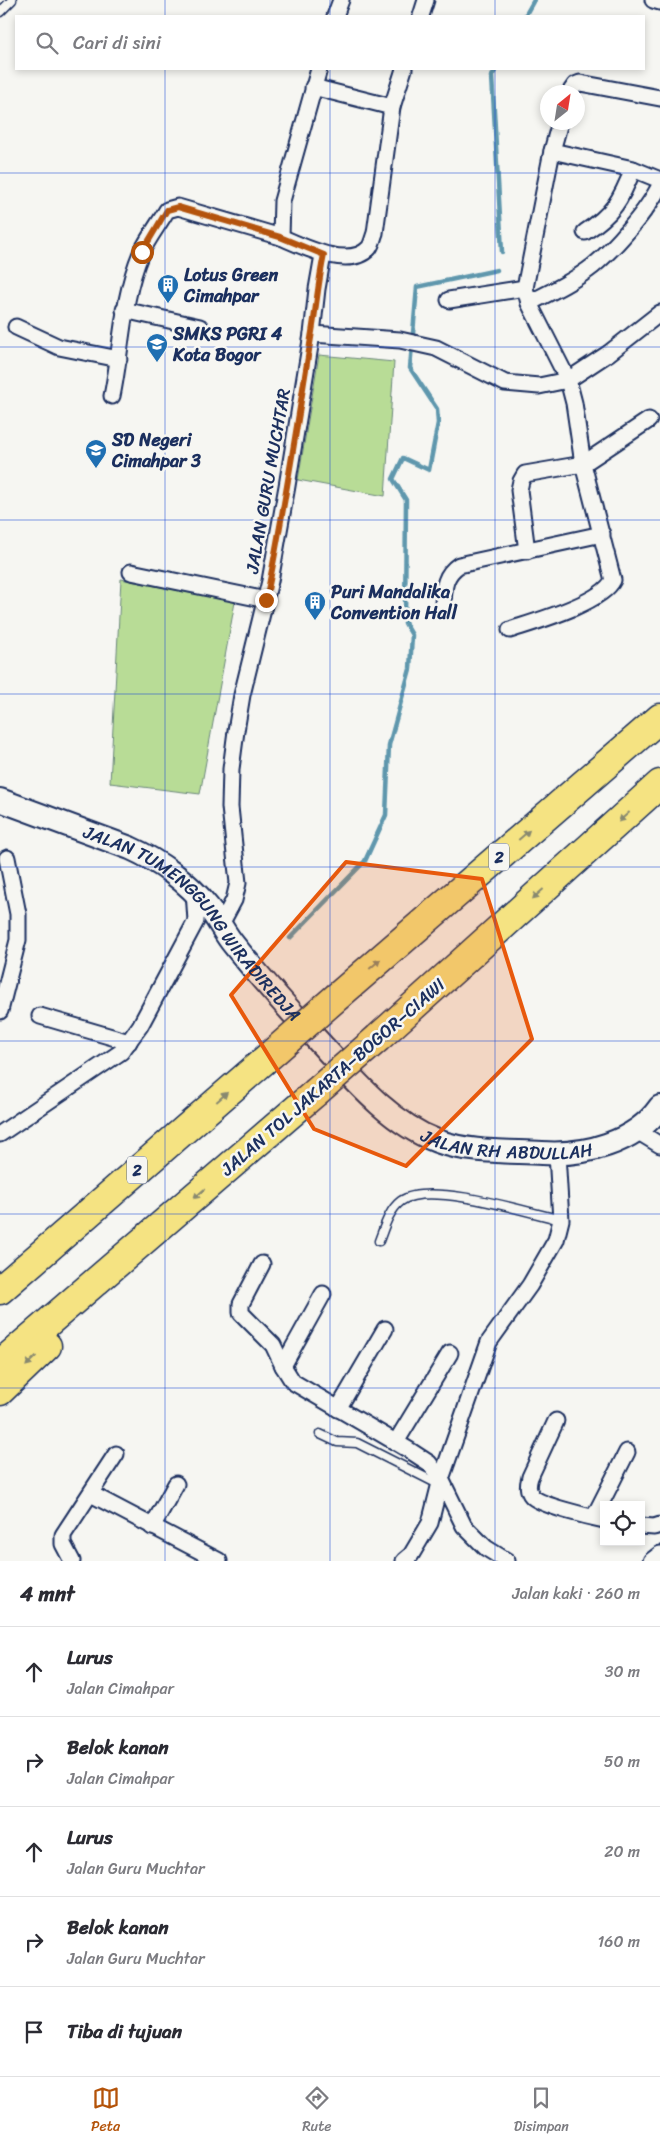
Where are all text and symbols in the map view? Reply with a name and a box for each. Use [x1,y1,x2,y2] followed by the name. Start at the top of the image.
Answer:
[15,15,645,70] search box
[73,26,161,59] text: Cari di sini
[33,29,61,57] icon: search
[540,85,585,130] north arrow
[131,241,154,264] route start
[183,259,278,312] place label: Lotus Green Cimahpar
[156,273,180,304] building icon: Lotus Green Cimahpar
[172,318,283,371] place label: SMKS PGRI 4 Kota Bogor
[145,332,169,363] school or university icon: SMKS PGRI 4 Kota Bogor
[236,386,300,577] street label: JALAN GURU MUCHTAR
[111,424,201,477] place label: SD Negeri Cimahpar 3
[84,438,108,469] school or university icon: SD Negeri Cimahpar 3
[330,576,458,629] place label: Puri Mandalika Convention Hall
[255,589,278,612] route end
[303,590,327,621] building icon: Puri Mandalika Convention Hall
[617,811,630,822] one-way arrow
[78,816,309,1029] street label: JALAN TUMENGGUNG WIRADIREDJA
[518,829,531,840] one-way arrow
[489,844,509,870] road number: 2
[533,888,545,900] one-way arrow
[368,958,381,969] one-way arrow
[212,970,453,1185] street label: JALAN TOL JAKARTA–BOGOR–CIAWI
[215,1091,228,1102] one-way arrow
[414,1120,596,1170] street label: JALAN RH ABDULLAH
[127,1156,147,1184] road number: 2
[194,1188,206,1200] one-way arrow
[26,1355,38,1367] one-way arrow
[600,1501,645,1546] map controls
[600,1501,645,1546] button: locate
[20,1575,75,1613] text: 4 mnt
[512,1579,640,1608] text: Jalan kaki · 260 m
[67,1641,113,1674] text: Lurus
[605,1657,640,1686] text: 30 m
[20,1658,48,1686] icon: ahead
[67,1674,174,1703] text: Jalan Cimahpar
[67,1731,169,1764] text: Belok kanan
[604,1747,640,1776] text: 50 m
[20,1748,48,1776] icon: right
[67,1764,174,1793] text: Jalan Cimahpar
[67,1821,113,1854] text: Lurus
[604,1837,640,1866] text: 20 m
[20,1838,48,1866] icon: ahead
[67,1854,205,1883] text: Jalan Guru Muchtar
[67,1911,169,1944] text: Belok kanan
[597,1927,640,1956] text: 160 m
[20,1928,48,1956] icon: right
[67,1944,205,1973] text: Jalan Guru Muchtar
[67,2015,182,2048] text: Tiba di tujuan
[20,2018,48,2046] icon: arrive
[91,2084,120,2139] tab: Peta
[302,2084,331,2139] tab: Rute
[514,2084,569,2139] tab: Disimpan

